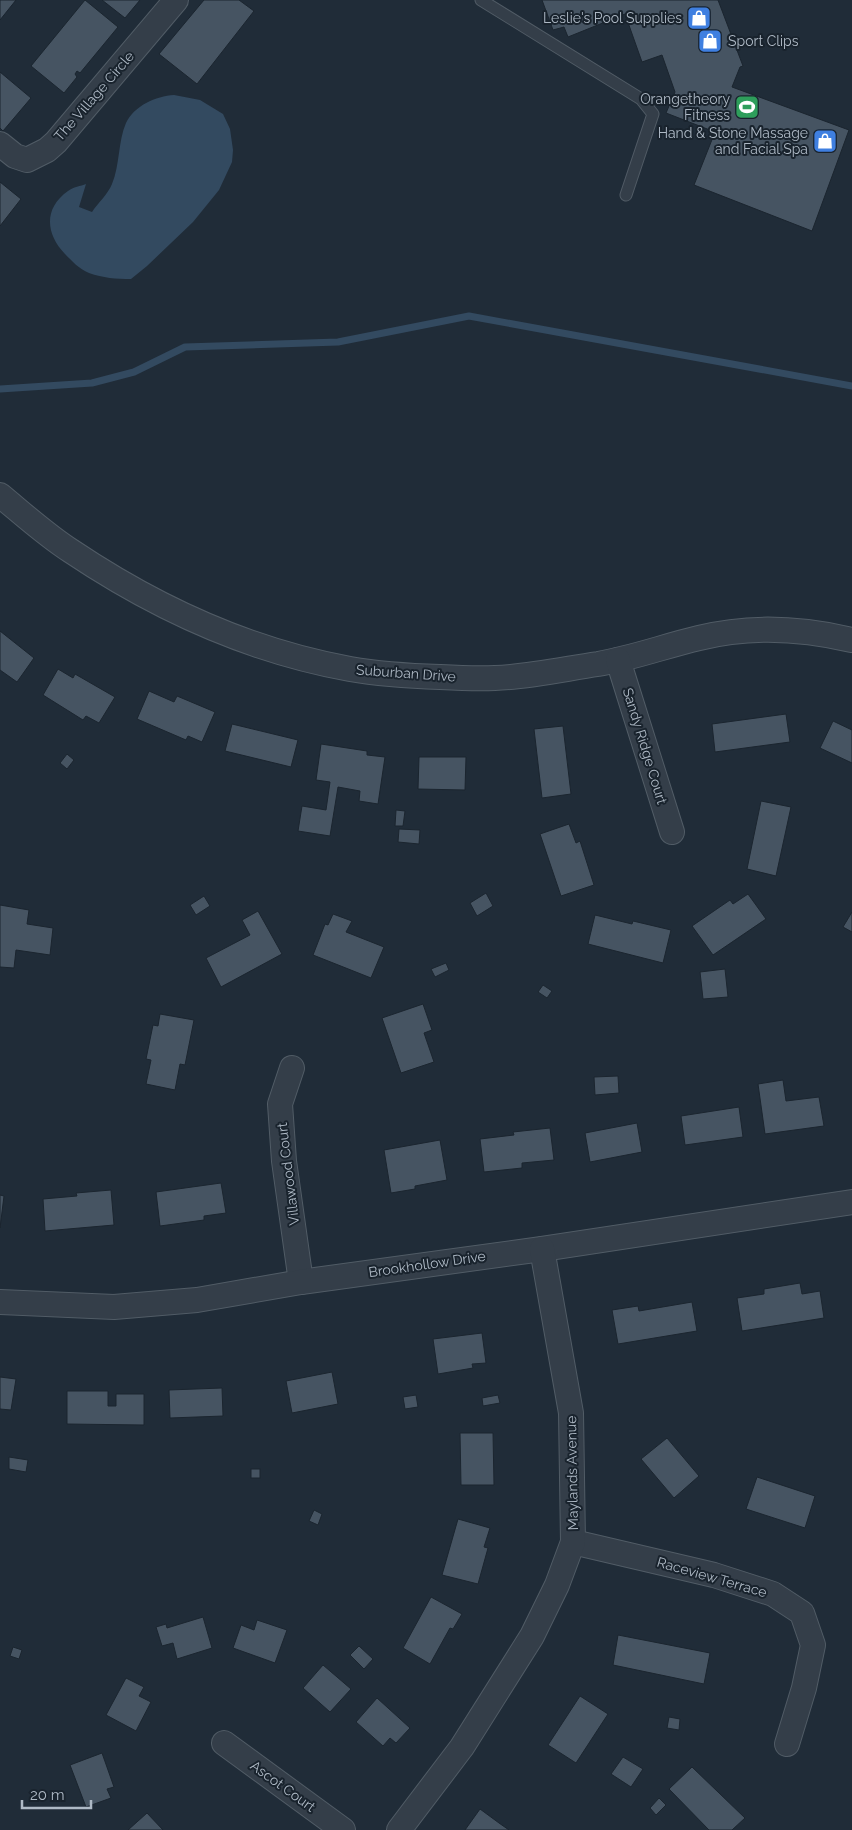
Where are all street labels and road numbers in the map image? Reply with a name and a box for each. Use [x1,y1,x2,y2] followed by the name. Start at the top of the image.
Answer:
[51,48,137,144] street label: The Village Circle
[356,662,456,684] street label: Suburban Drive
[620,686,670,806] street label: Sandy Ridge Court
[274,1121,302,1226] street label: Villawood Court
[367,1248,487,1280] street label: Brookhollow Drive
[563,1416,581,1530] street label: Maylands Avenue
[655,1554,769,1600] street label: Raceview Terrace
[248,1757,319,1815] street label: Ascot Court

